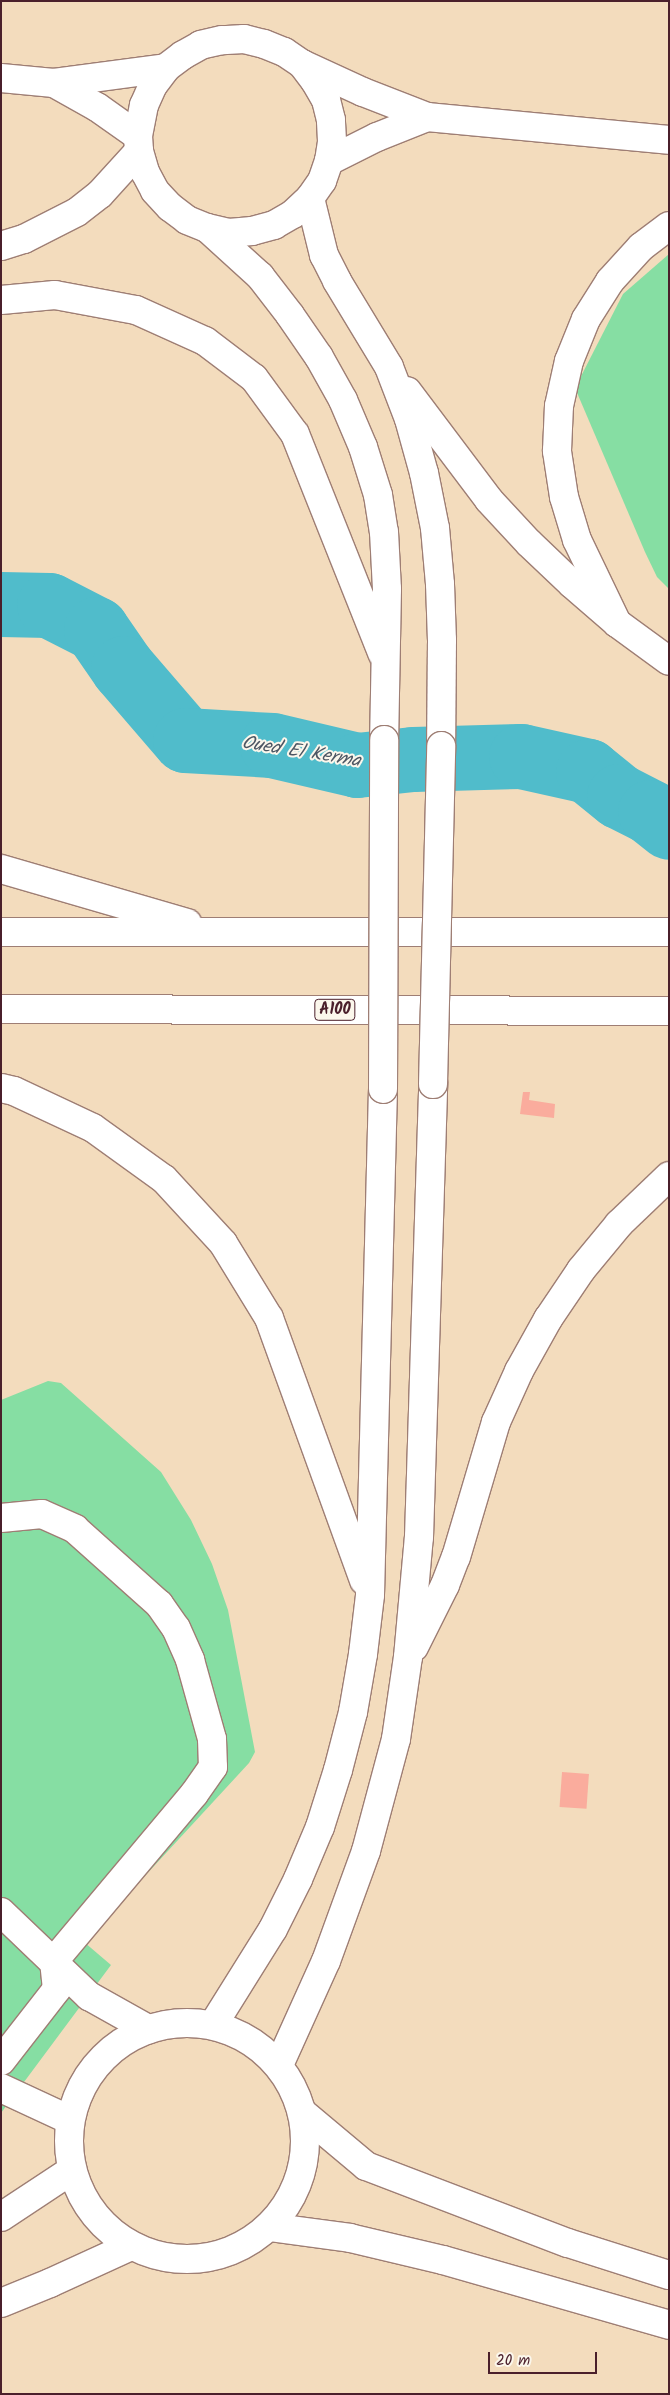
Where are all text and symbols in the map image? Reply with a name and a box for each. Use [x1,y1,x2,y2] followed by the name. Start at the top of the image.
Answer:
[240,732,362,774] water label: Oued El Kerma
[314,996,356,1024] road number: A100
[490,2342,599,2374] scale bar
[496,2349,530,2373] text: 20 m

